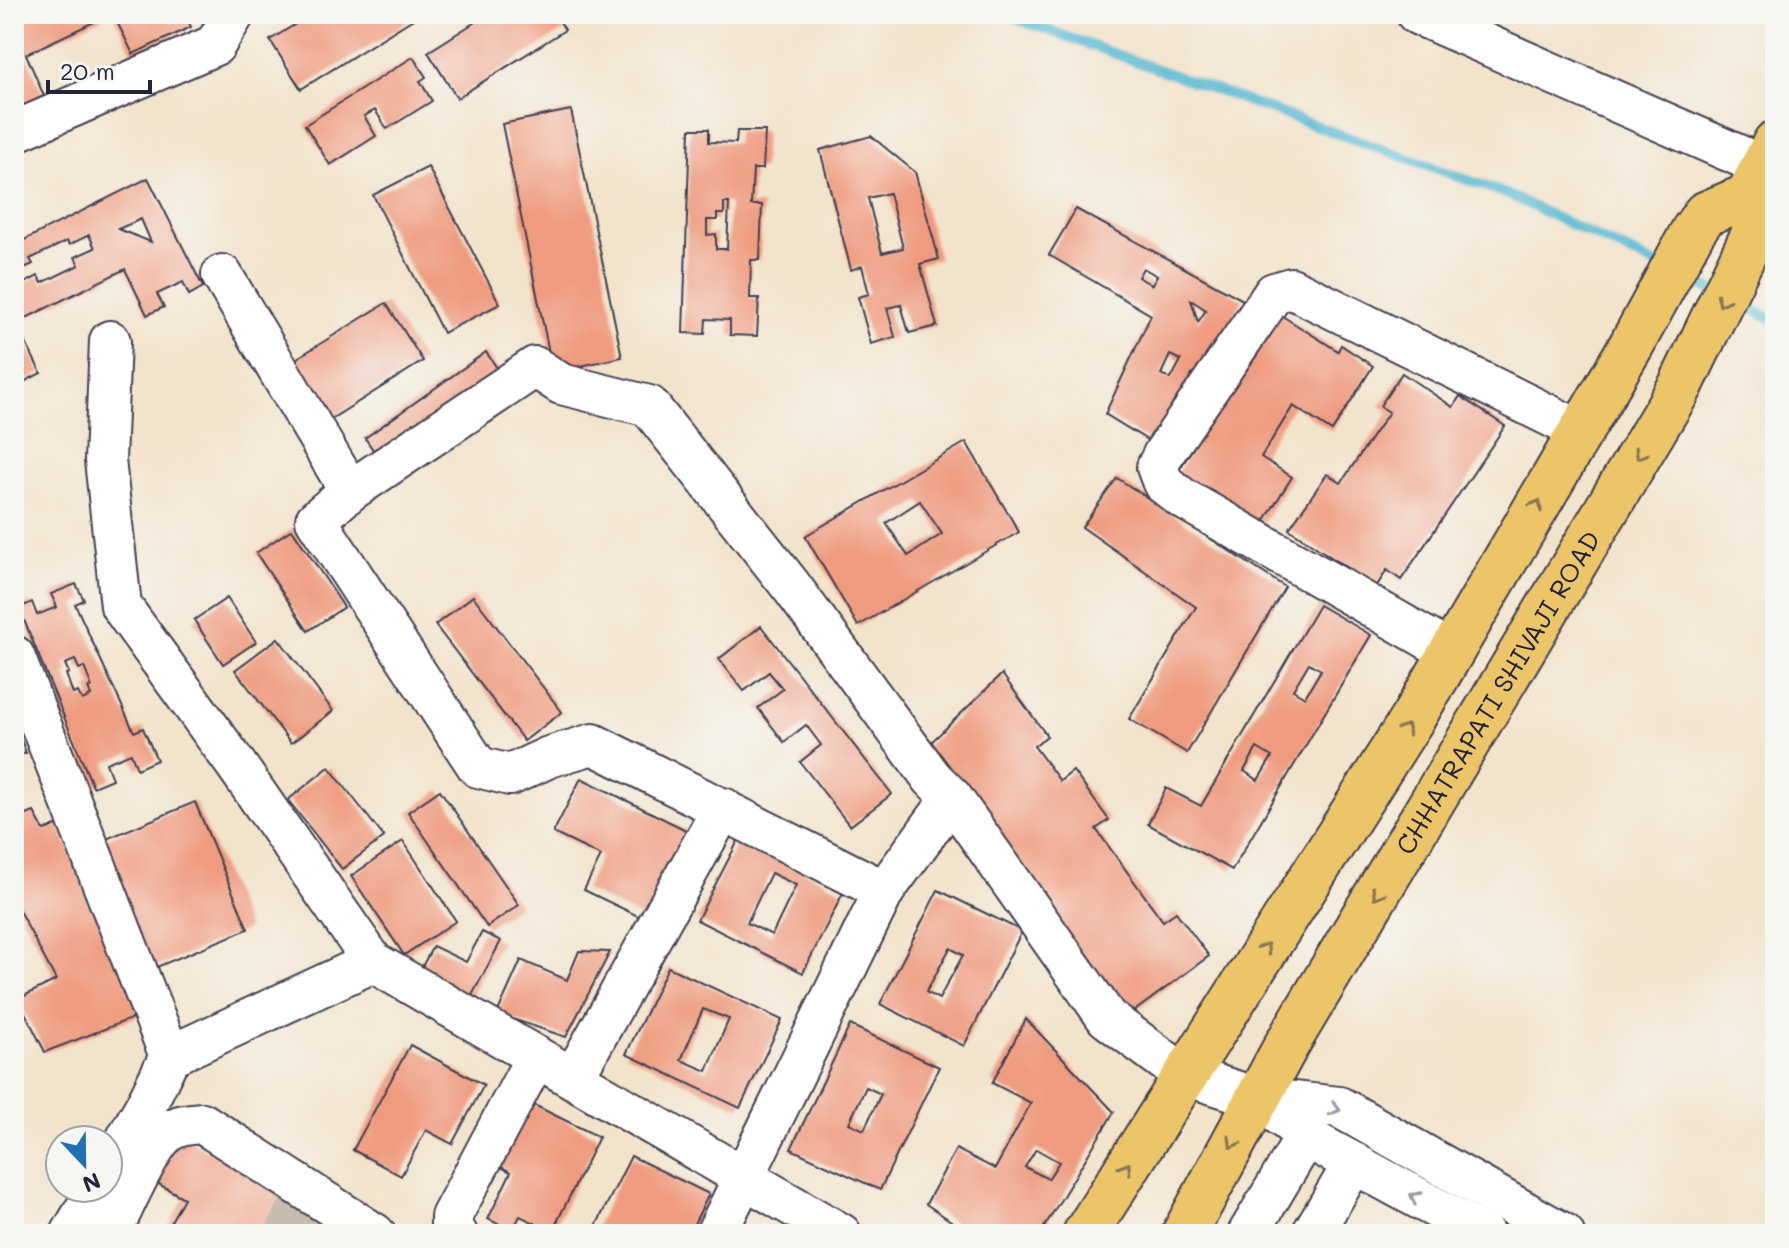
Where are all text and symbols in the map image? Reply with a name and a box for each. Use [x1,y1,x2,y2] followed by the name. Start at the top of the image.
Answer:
[48,44,150,94] scale bar
[60,55,115,86] text: 20 m
[1716,293,1732,308] one-way arrow
[1634,445,1650,460] one-way arrow
[1527,499,1543,514] one-way arrow
[1388,524,1607,860] street label: CHHATRAPATI SHIVAJI ROAD
[1395,723,1410,738] one-way arrow
[1372,885,1387,900] one-way arrow
[1255,942,1270,957] one-way arrow
[1328,1099,1341,1116] one-way arrow
[44,1124,124,1204] north arrow
[1228,1135,1243,1149] one-way arrow
[1116,1162,1132,1177] one-way arrow
[79,1166,105,1200] text: N
[1409,1191,1423,1206] one-way arrow

